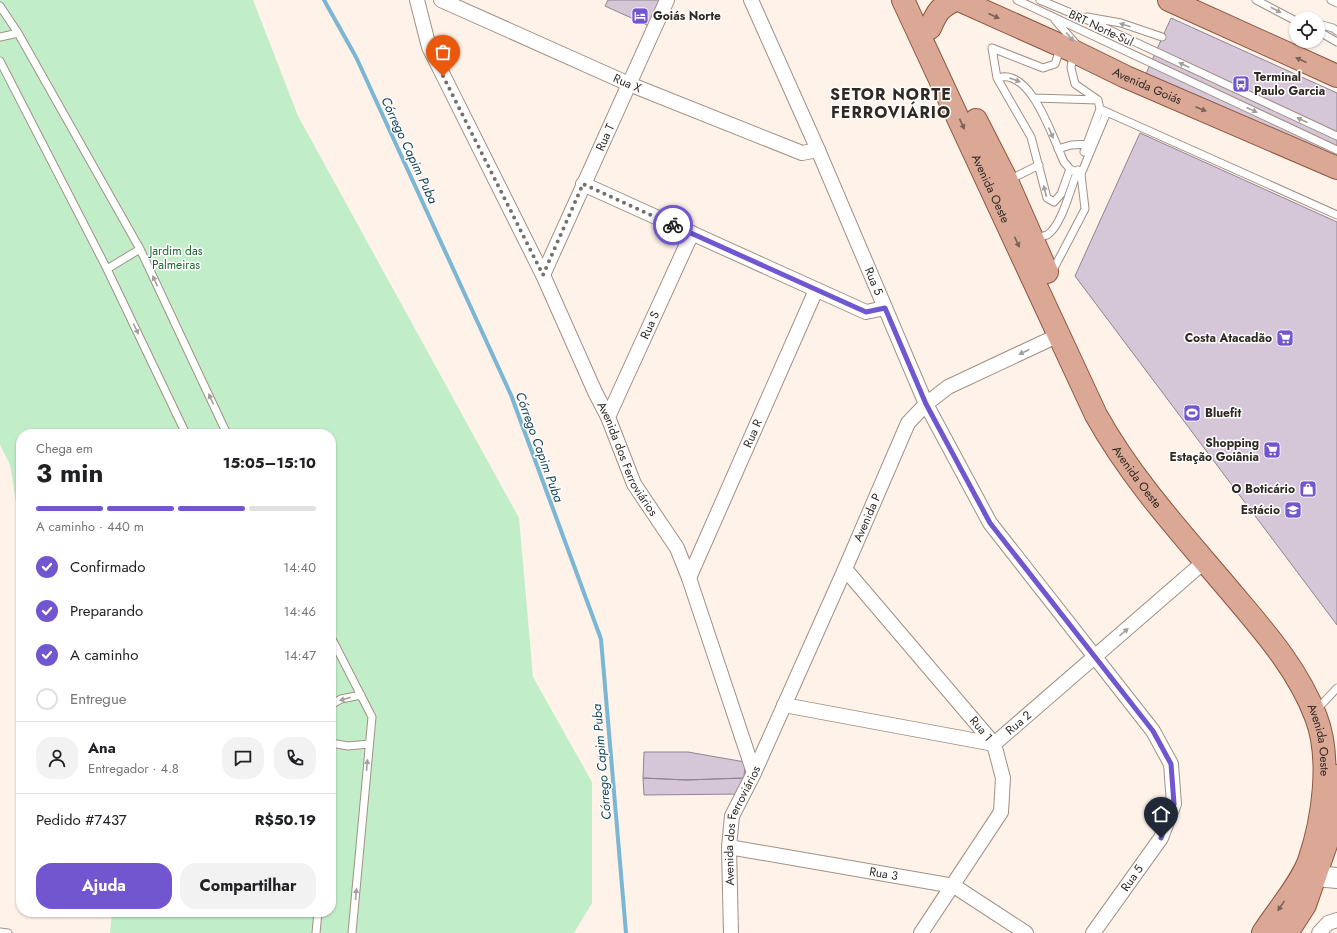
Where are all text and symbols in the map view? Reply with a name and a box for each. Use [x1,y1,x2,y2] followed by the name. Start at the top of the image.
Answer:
[1066,5,1136,51] street label: BRT Norte-Sul
[630,6,650,26] hotel icon: Goiás Norte
[653,7,721,25] place label: Goiás Norte
[1270,7,1282,14] one-way arrow
[1289,12,1325,48] map controls
[1289,12,1325,48] button: locate
[989,13,1000,19] one-way arrow
[1119,21,1131,27] one-way arrow
[1066,32,1075,43] one-way arrow
[426,35,460,76] pin
[432,41,454,63] icon: bag
[1296,57,1307,63] one-way arrow
[1178,62,1189,68] one-way arrow
[1110,63,1185,109] street label: Avenida Goiás
[1254,68,1325,100] place label: Terminal Paulo Garcia
[610,69,644,97] street label: Rua X
[1231,74,1251,94] bus stop icon: Terminal Paulo Garcia
[1009,77,1021,83] one-way arrow
[830,83,952,124] district label: SETOR NORTE FERROVIÁRIO
[376,94,443,207] water label: Córrego Capim Puba
[1195,107,1207,113] one-way arrow
[1247,107,1258,113] one-way arrow
[1296,117,1307,123] one-way arrow
[959,118,965,130] one-way arrow
[591,121,619,154] street label: Rua T
[1048,128,1054,139] one-way arrow
[967,151,1014,226] street label: Avenida Oeste
[1042,185,1048,197] one-way arrow
[653,205,693,245] courier
[662,214,684,236] icon: bike
[1014,236,1020,247] one-way arrow
[147,242,203,274] park label: Jardim das Palmeiras
[860,264,888,299] street label: Rua 5
[152,275,159,287] one-way arrow
[636,308,664,342] street label: Rua S
[133,324,139,335] one-way arrow
[1275,328,1295,348] supermarket icon: Costa Atacadão
[1185,329,1272,347] place label: Costa Atacadão
[1018,349,1030,355] one-way arrow
[511,389,568,505] water label: Córrego Capim Puba
[208,393,214,404] one-way arrow
[593,398,662,520] street label: Avenida dos Ferroviários
[1182,403,1202,423] sports icon: Bluefit
[1205,404,1241,422] place label: Bluefit
[739,416,767,450] street label: Rua R
[1170,434,1259,466] place label: Shopping Estação Goiânia
[36,439,93,458] text: Chega em
[1262,440,1282,460] supermarket icon: Shopping Estação Goiânia
[1108,442,1166,512] street label: Avenida Oeste
[223,452,316,474] text: 15:05–15:10
[36,454,103,492] text: 3 min
[1298,479,1318,499] shop icon: O Boticário
[1232,480,1295,498] place label: O Boticário
[849,490,886,544] street label: Avenida P
[1283,500,1303,520] school or university icon: Estácio
[1241,501,1280,519] place label: Estácio
[36,517,144,536] text: A caminho · 440 m
[36,556,58,578] icon: check
[70,556,145,578] text: Confirmado
[283,558,316,577] text: 14:40
[36,600,58,622] icon: check
[70,600,143,622] text: Preparando
[284,602,316,621] text: 14:46
[1119,627,1129,637] one-way arrow
[36,644,58,666] icon: check
[70,644,138,666] text: A caminho
[284,646,316,665] text: 14:47
[70,688,127,710] text: Entregue
[339,696,351,702] one-way arrow
[1303,701,1334,776] street label: Avenida Oeste
[587,703,616,821] water label: Córrego Capim Puba
[1002,706,1036,739] street label: Rua 2
[965,712,997,745] street label: Rua 1
[36,737,78,779] button: person
[88,737,116,759] text: Ana
[222,737,264,779] button: chat
[274,737,316,779] button: phone
[88,759,179,778] text: Entregador · 4.8
[364,759,371,771] one-way arrow
[720,763,765,886] street label: Avenida dos Ferroviários
[1144,797,1178,838] pin
[1150,803,1172,825] icon: home
[36,809,127,831] text: Pedido #7437
[255,809,316,831] text: R$50.19
[1116,861,1148,895] street label: Rua 5
[868,862,900,885] street label: Rua 3
[36,863,172,909] button: Ajuda
[180,863,316,909] button: Compartilhar
[352,888,359,900] one-way arrow
[1277,901,1285,911] one-way arrow

